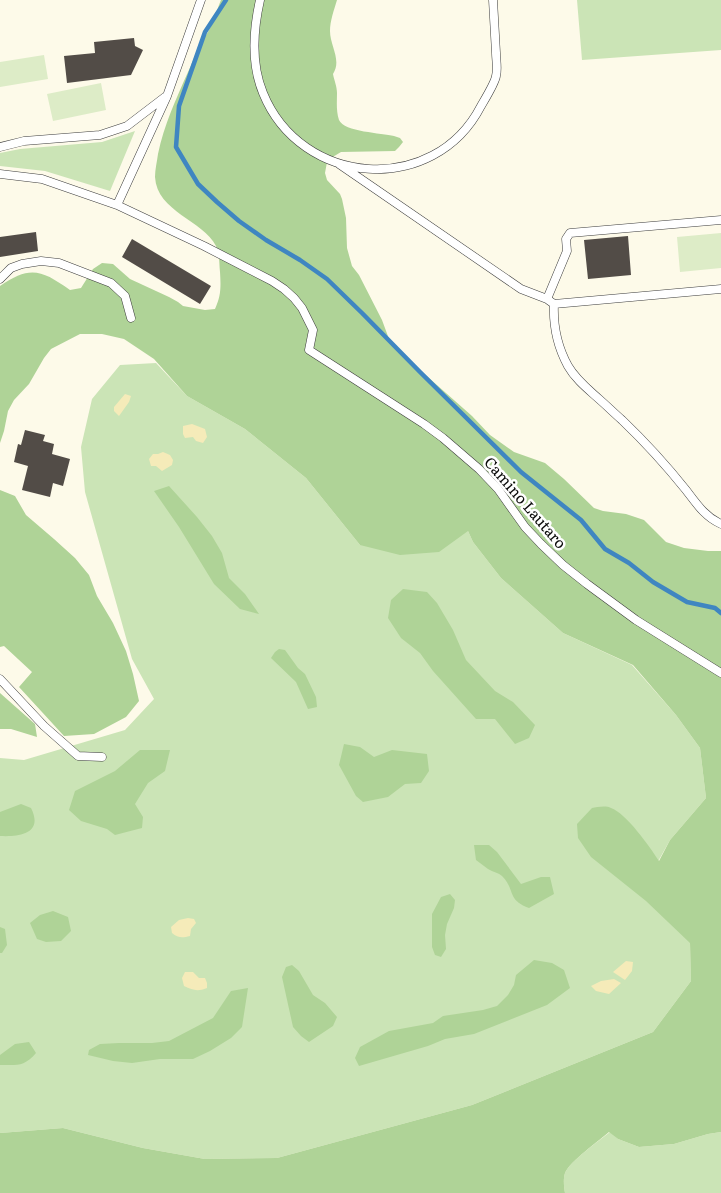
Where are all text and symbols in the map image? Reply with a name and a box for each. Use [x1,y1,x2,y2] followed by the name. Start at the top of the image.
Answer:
[479,451,573,553] street label: Camino Lautaro

